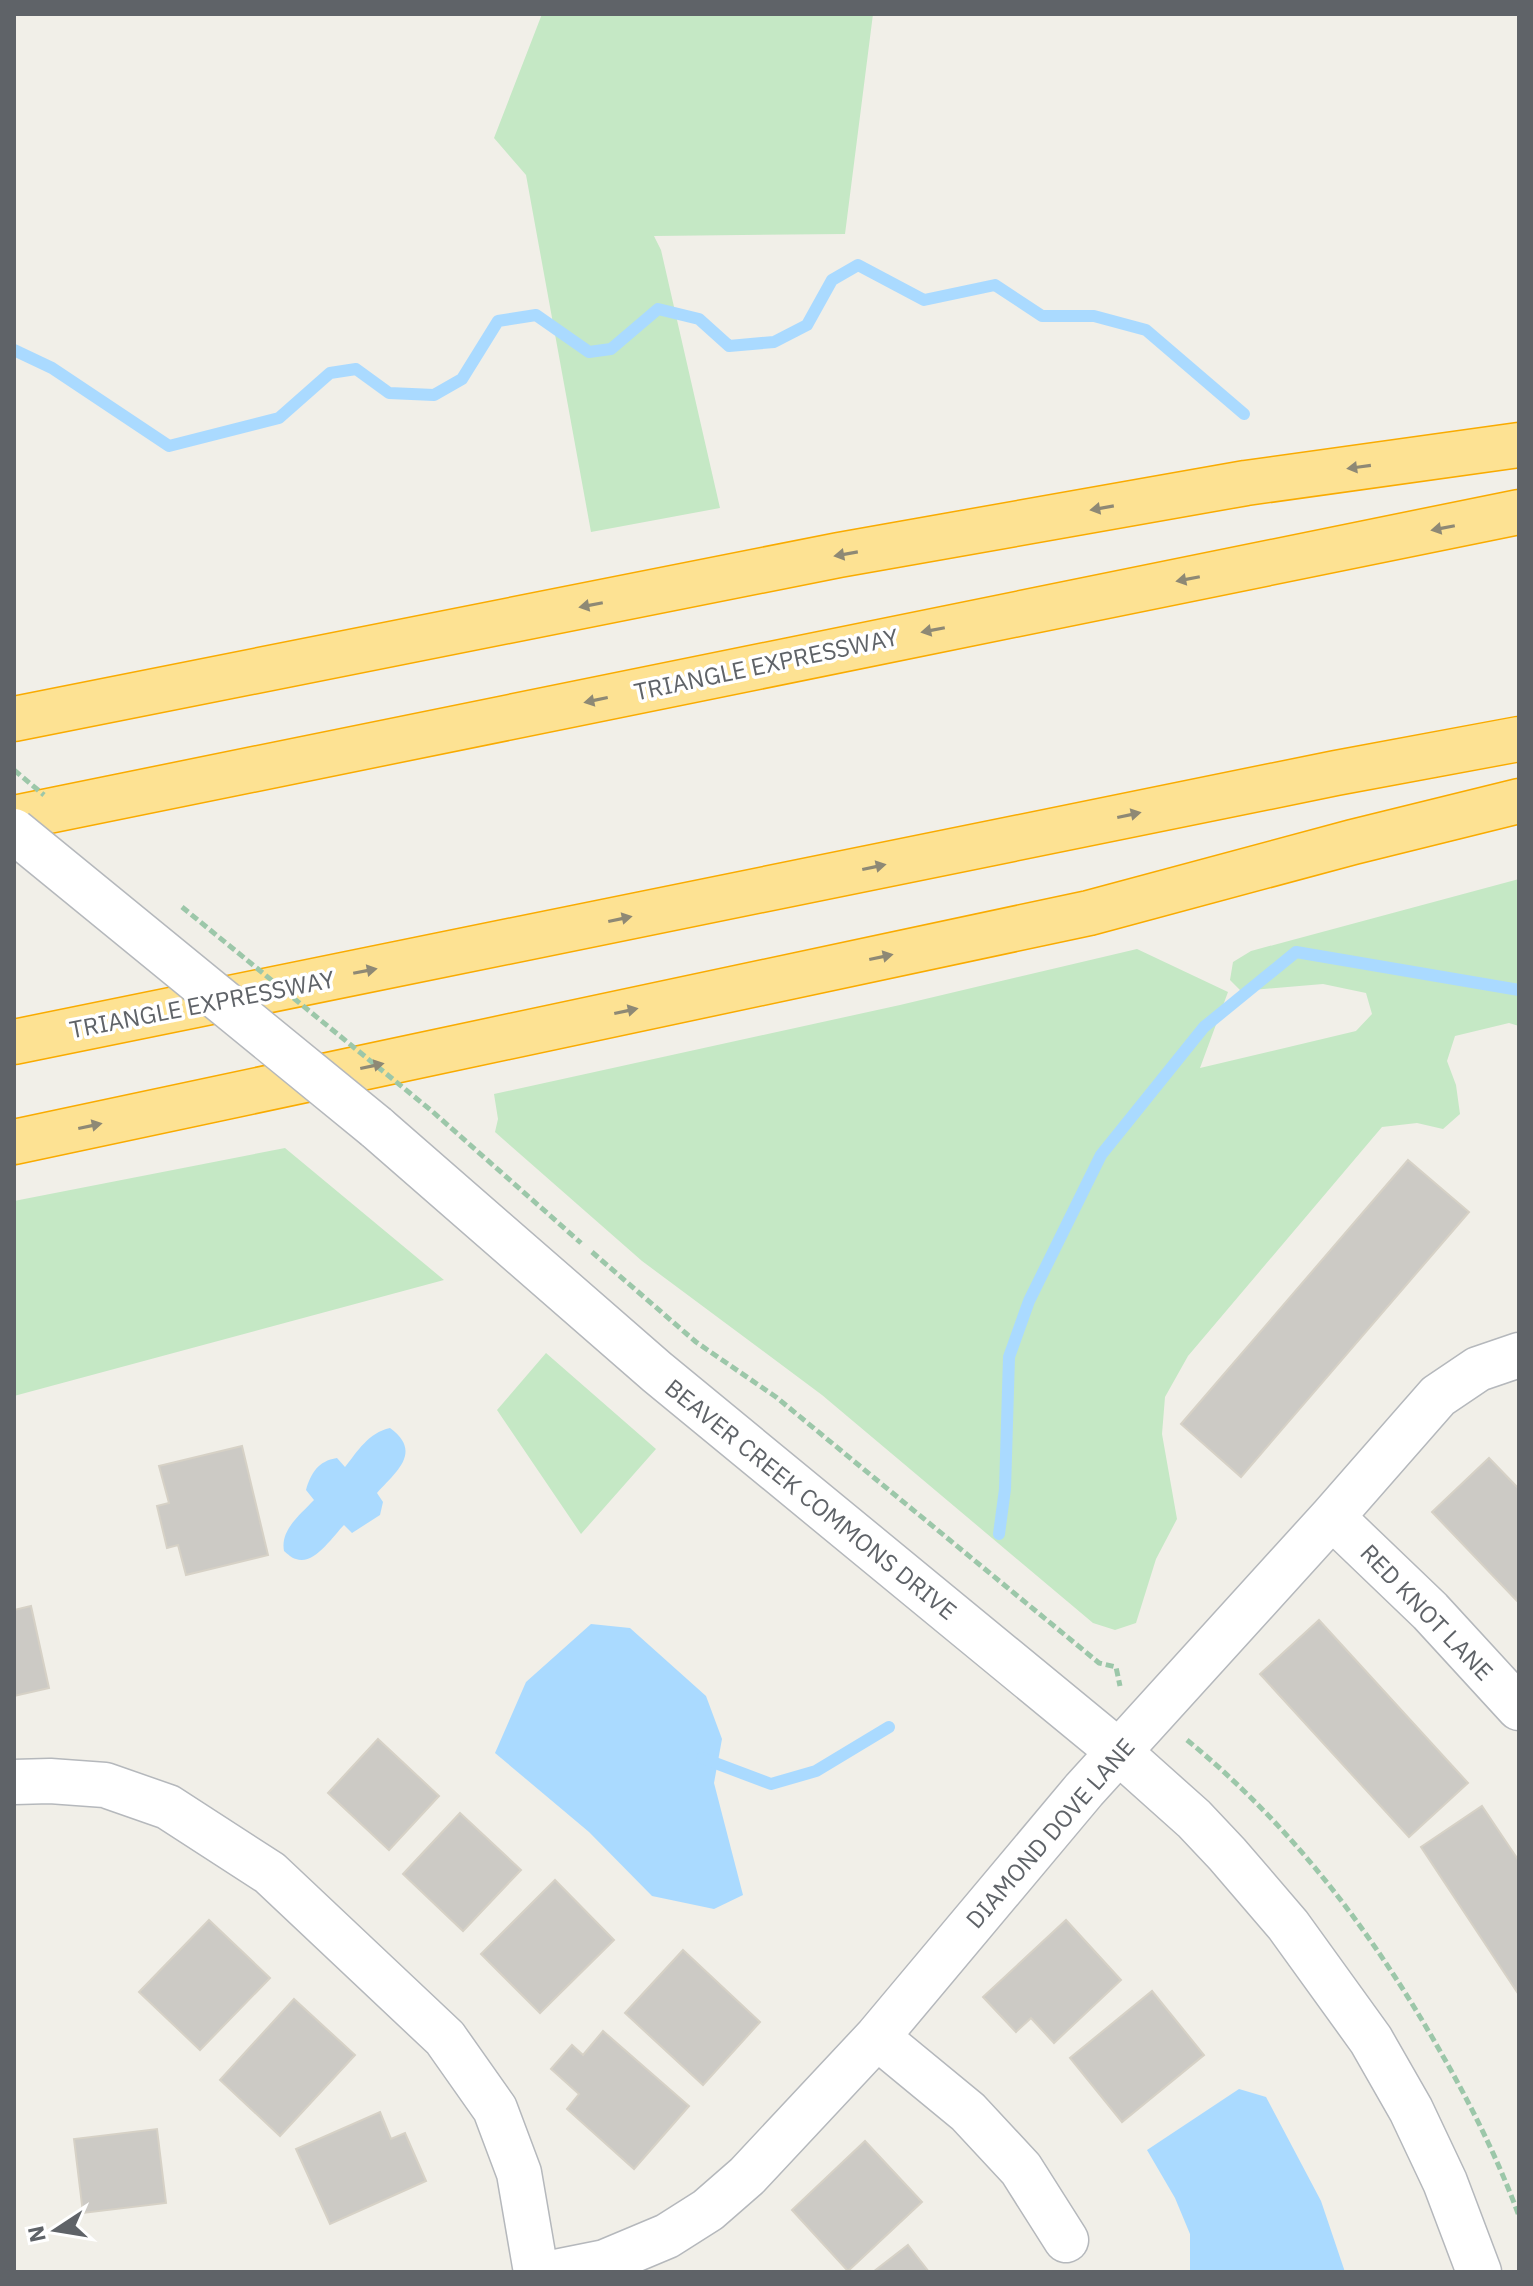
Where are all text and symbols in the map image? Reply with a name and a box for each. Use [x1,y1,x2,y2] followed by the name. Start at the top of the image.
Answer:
[1346,461,1371,474] one-way arrow
[1089,503,1114,515] one-way arrow
[1430,522,1455,535] one-way arrow
[833,549,858,561] one-way arrow
[1175,573,1200,586] one-way arrow
[578,599,603,611] one-way arrow
[631,620,901,708] street label: TRIANGLE EXPRESSWAY
[920,625,945,637] one-way arrow
[583,694,608,706] one-way arrow
[1117,809,1142,821] one-way arrow
[862,860,887,873] one-way arrow
[607,912,632,925] one-way arrow
[868,950,893,963] one-way arrow
[67,963,337,1045] street label: TRIANGLE EXPRESSWAY
[353,964,378,977] one-way arrow
[614,1005,639,1017] one-way arrow
[360,1059,385,1072] one-way arrow
[78,1119,103,1132] one-way arrow
[658,1371,964,1627] street label: BEAVER CREEK COMMONS DRIVE
[1354,1537,1500,1687] street label: RED KNOT LANE
[958,1731,1142,1935] street label: DIAMOND DOVE LANE
[16,2190,96,2270] north arrow
[20,2223,52,2245] text: N

